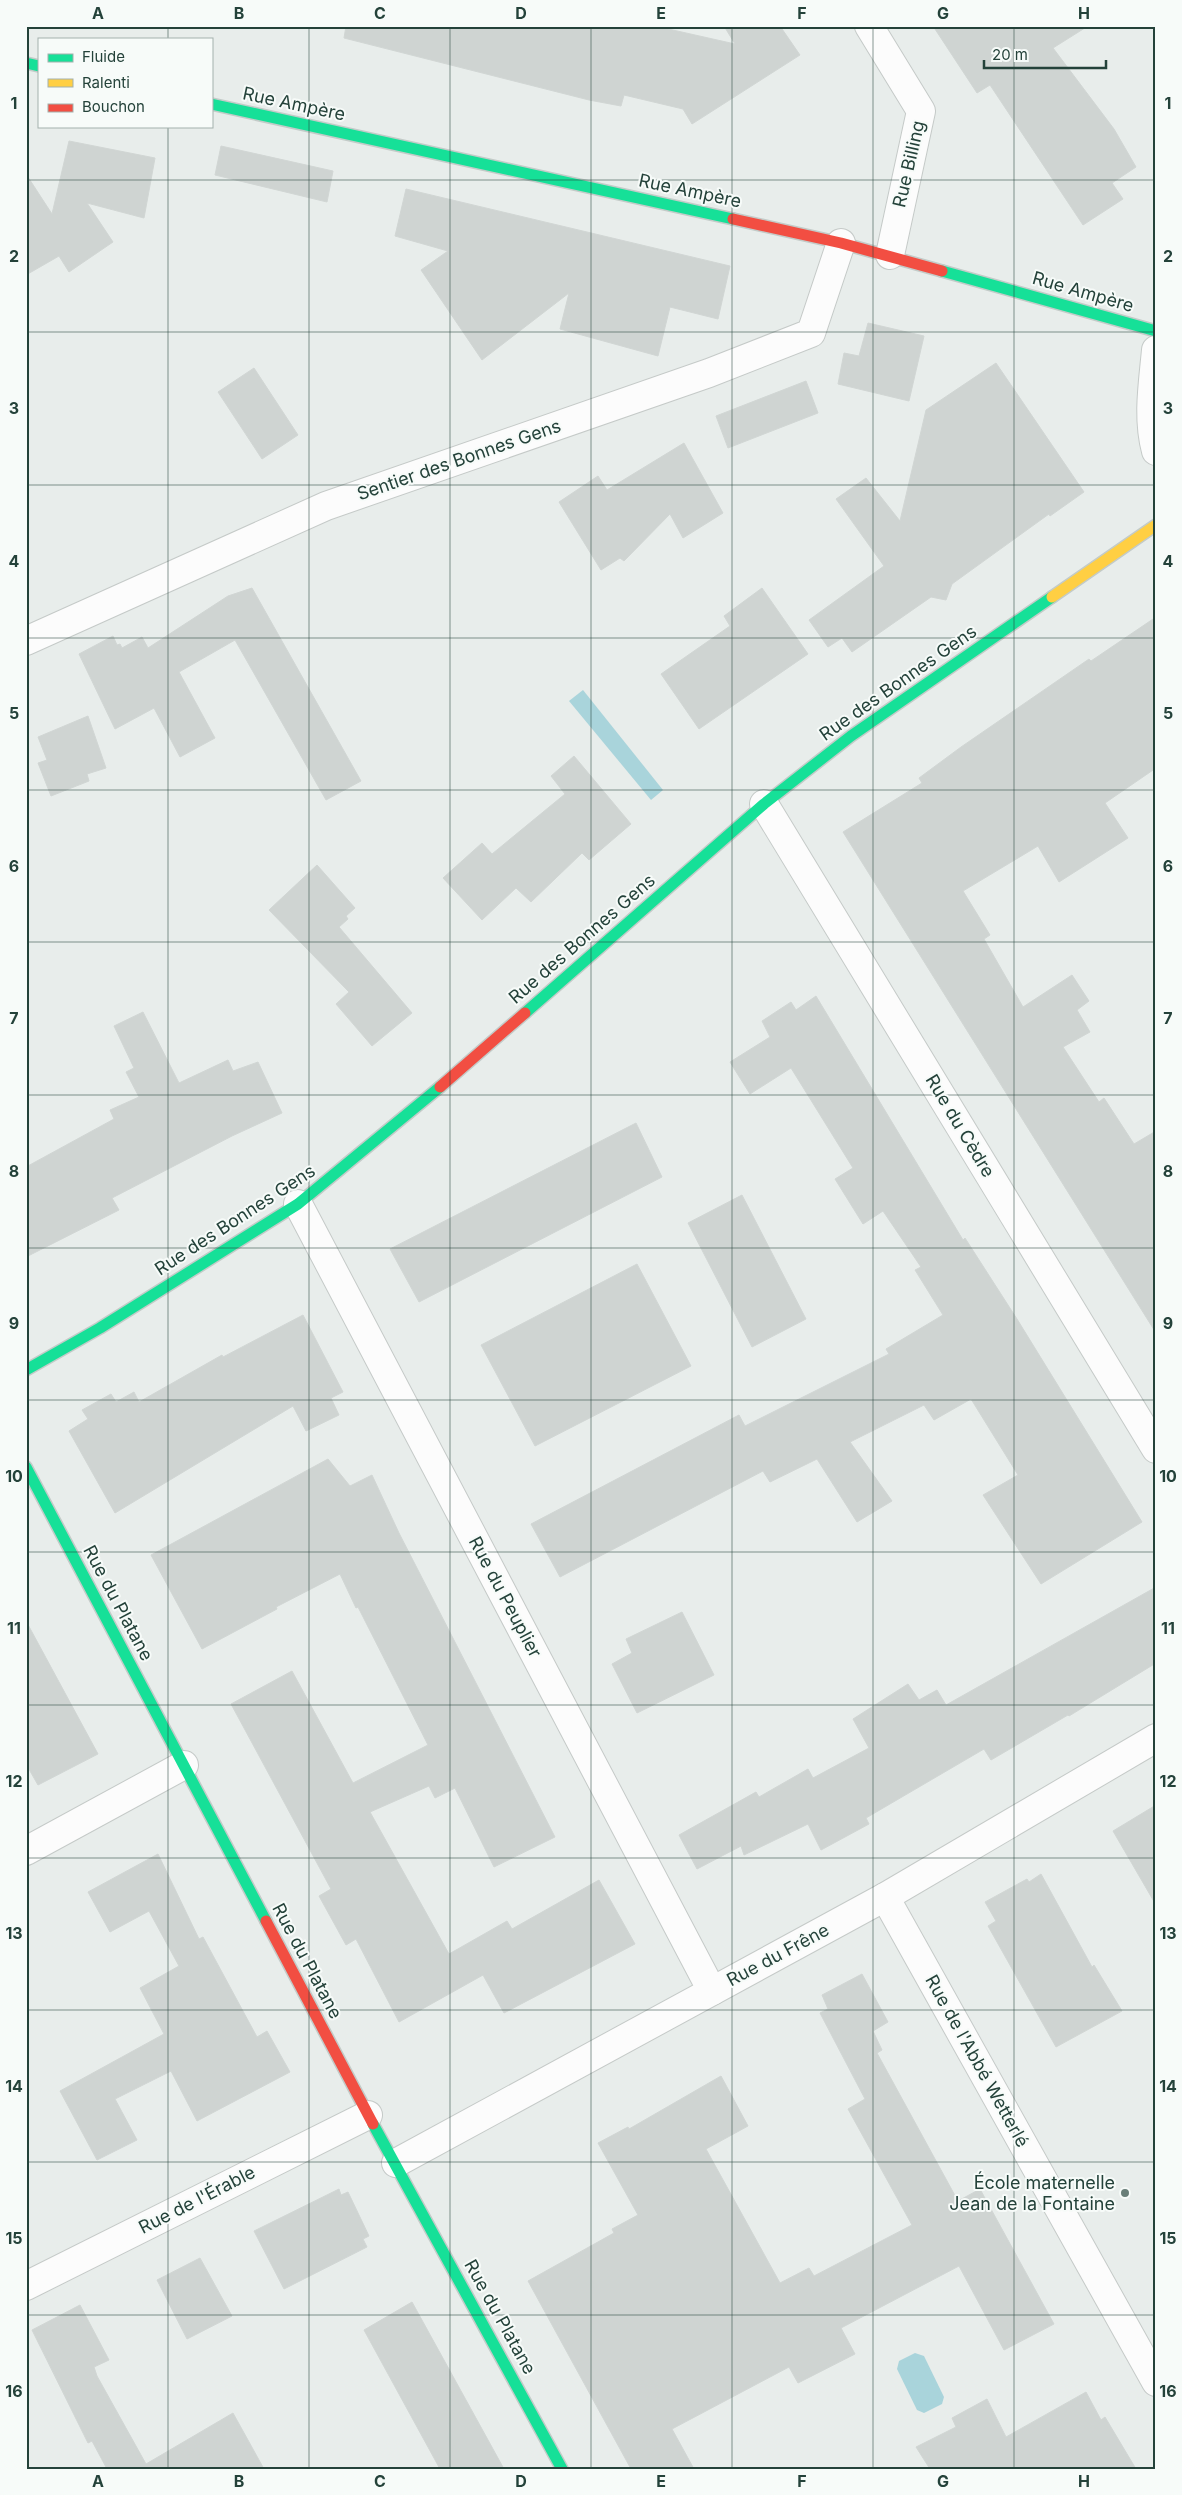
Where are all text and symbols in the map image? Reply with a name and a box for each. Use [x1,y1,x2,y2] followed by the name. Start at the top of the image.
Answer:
[92,3,104,23] text: A
[234,3,244,23] text: B
[374,3,386,23] text: C
[515,3,527,23] text: D
[656,3,666,23] text: E
[797,3,807,23] text: F
[937,3,949,23] text: G
[1078,3,1090,23] text: H
[38,38,212,128] legend
[984,38,1107,70] scale bar
[992,45,1028,64] text: 20 m
[82,47,125,66] text: Fluide
[82,73,130,92] text: Ralenti
[241,82,347,125] street label: Rue Ampère
[11,93,17,113] text: 1
[1165,93,1171,113] text: 1
[82,97,145,116] text: Bouchon
[888,118,929,209] street label: Rue Billing
[637,169,743,212] street label: Rue Ampère
[9,246,19,266] text: 2
[1163,246,1173,266] text: 2
[1030,267,1136,316] street label: Rue Ampère
[9,398,19,418] text: 3
[1163,398,1173,418] text: 3
[354,415,564,504] street label: Sentier des Bonnes Gens
[9,551,20,571] text: 4
[1163,551,1174,571] text: 4
[815,620,980,745] street label: Rue des Bonnes Gens
[9,703,19,723] text: 5
[1163,703,1173,723] text: 5
[9,856,19,876] text: 6
[1163,856,1173,876] text: 6
[504,869,659,1008] street label: Rue des Bonnes Gens
[9,1008,19,1028] text: 7
[1163,1008,1173,1028] text: 7
[922,1071,999,1181] street label: Rue du Cèdre
[151,1160,319,1279] street label: Rue des Bonnes Gens
[9,1161,19,1181] text: 8
[1163,1161,1173,1181] text: 8
[9,1313,19,1333] text: 9
[1163,1313,1173,1333] text: 9
[5,1466,23,1486] text: 10
[1159,1466,1177,1486] text: 10
[465,1533,546,1661] street label: Rue du Peuplier
[79,1541,158,1664] street label: Rue du Platane
[7,1618,21,1638] text: 11
[1161,1618,1175,1638] text: 11
[6,1771,22,1791] text: 12
[1160,1771,1176,1791] text: 12
[268,1899,347,2022] street label: Rue du Platane
[723,1919,832,1990] street label: Rue du Frêne
[5,1923,23,1943] text: 13
[1159,1923,1177,1943] text: 13
[921,1971,1034,2151] street label: Rue de l'Abbé Wetterlé
[5,2076,23,2096] text: 14
[1159,2076,1177,2096] text: 14
[135,2160,258,2238] street label: Rue de l'Érable
[949,2171,1115,2214] place label: École maternelle Jean de la Fontaine
[1119,2187,1131,2199] marker: École maternelle Jean de la Fontaine
[5,2228,23,2248] text: 15
[1159,2228,1177,2248] text: 15
[460,2256,541,2378] street label: Rue du Platane
[5,2381,23,2401] text: 16
[1159,2381,1177,2401] text: 16
[92,2471,104,2491] text: A
[234,2471,244,2491] text: B
[374,2471,386,2491] text: C
[515,2471,527,2491] text: D
[656,2471,666,2491] text: E
[797,2471,807,2491] text: F
[937,2471,949,2491] text: G
[1078,2471,1090,2491] text: H

